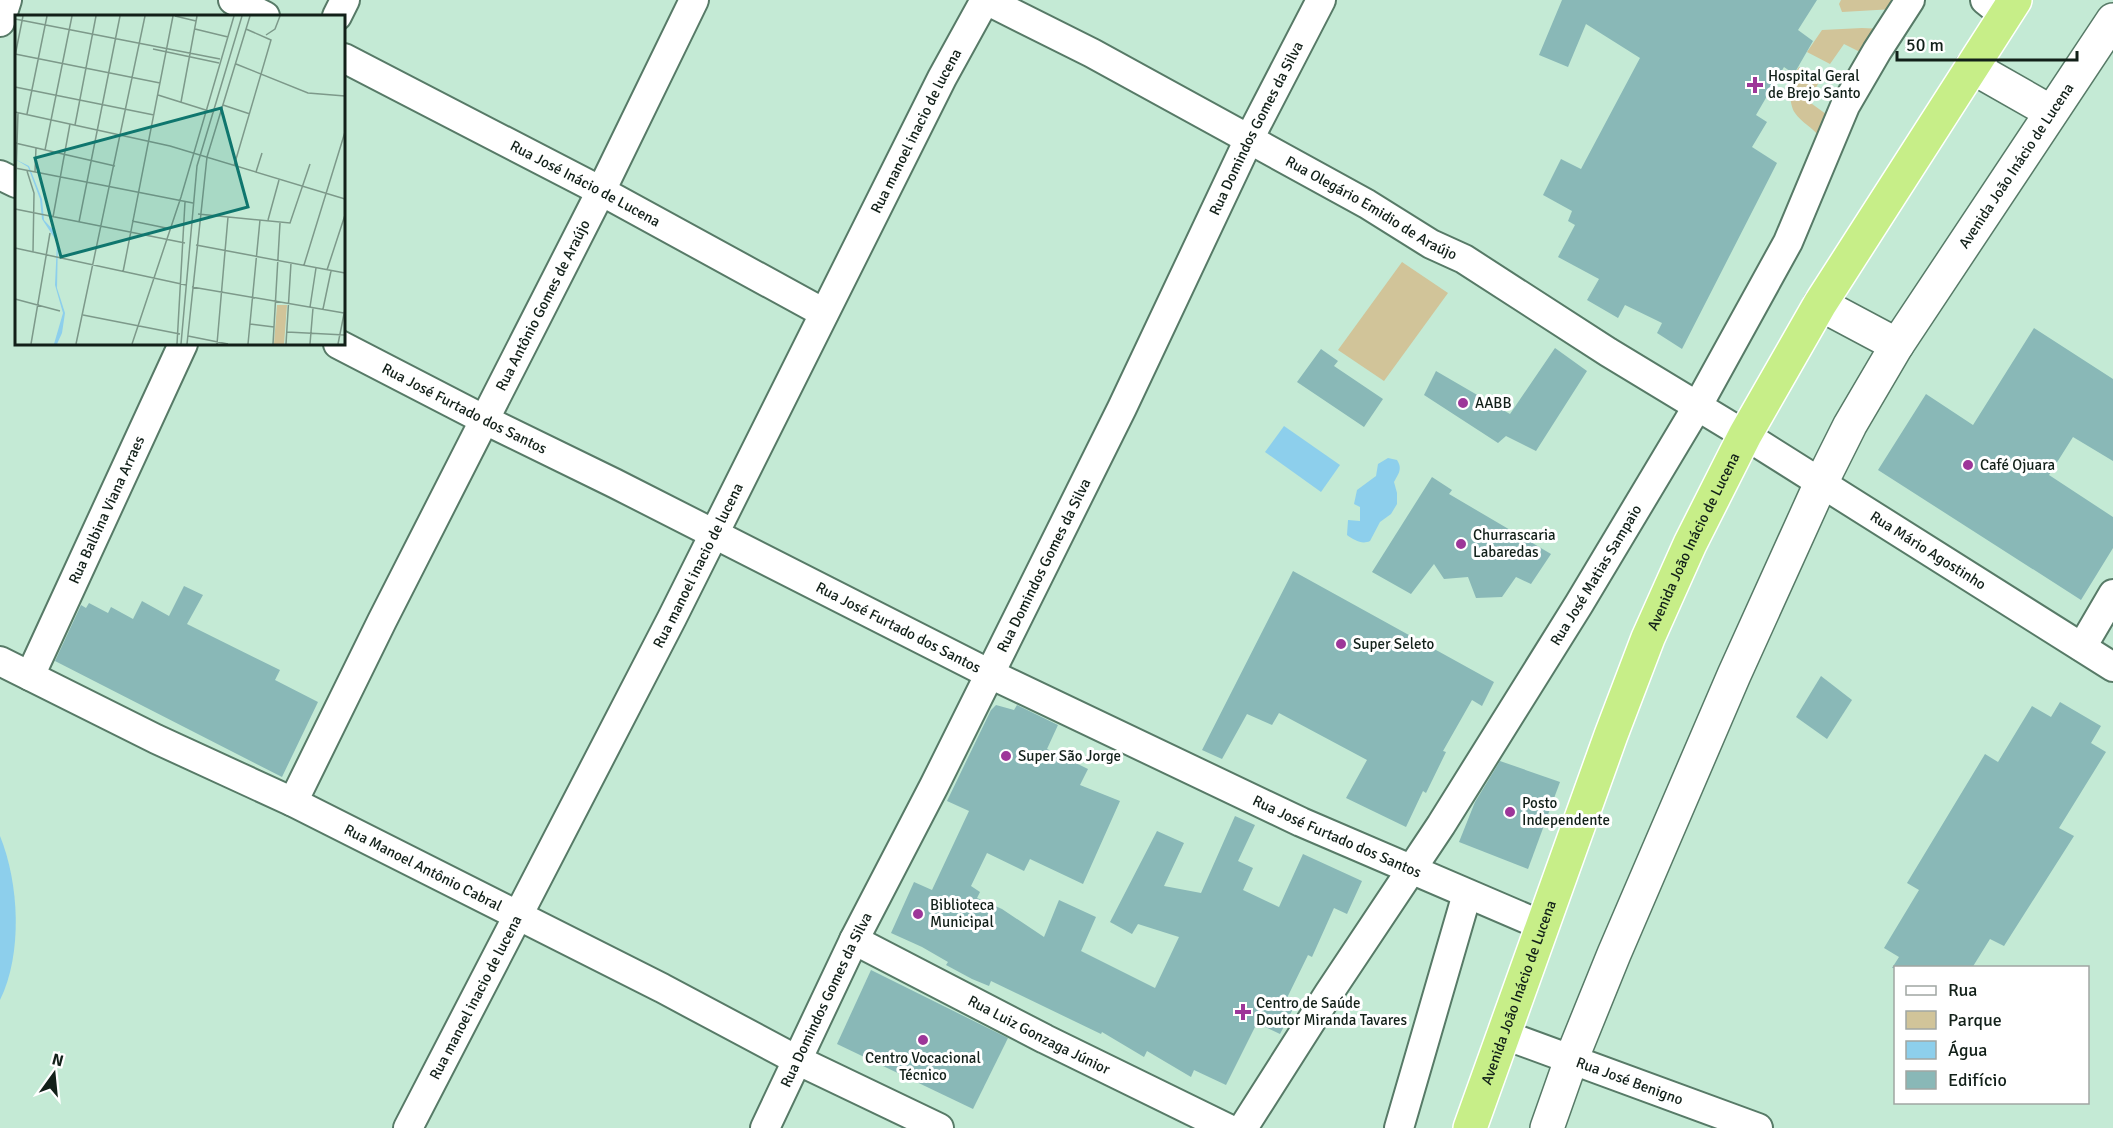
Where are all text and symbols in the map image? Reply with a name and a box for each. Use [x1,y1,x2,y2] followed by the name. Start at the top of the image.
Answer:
[15,15,345,345] inset map
[1897,24,2077,62] scale bar
[1906,34,1944,56] text: 50 m
[1205,38,1307,218] street label: Rua Domindos Gomes da Silva
[867,45,965,216] street label: Rua manoel inacio de lucena
[1768,67,1861,102] place label: Hospital Geral de Brejo Santo
[1746,76,1764,94] marker: Hospital Geral de Brejo Santo
[1955,80,2078,252] street label: Avenida João Inácio de Lucena
[507,137,663,231] street label: Rua José Inácio de Lucena
[1282,152,1460,264] street label: Rua Olegário Emidio de Araújo
[492,217,594,394] street label: Rua Antônio Gomes de Araújo
[379,359,550,458] street label: Rua José Furtado dos Santos
[1475,394,1512,412] place label: AABB
[1456,396,1470,410] marker: AABB
[65,432,149,587] street label: Rua Balbina Viana Arraes
[1644,450,1744,633] street label: Avenida João Inácio de Lucena
[1980,456,2055,474] place label: Café Ojuara
[1961,458,1975,472] marker: Café Ojuara
[993,475,1095,655] street label: Rua Domindos Gomes da Silva
[649,480,747,651] street label: Rua manoel inacio de lucena
[1546,501,1646,649] street label: Rua José Matias Sampaio
[1867,507,1990,594] street label: Rua Mário Agostinho
[1473,526,1556,561] place label: Churrascaria Labaredas
[1454,537,1468,551] marker: Churrascaria Labaredas
[813,578,984,677] street label: Rua José Furtado dos Santos
[1353,635,1435,653] place label: Super Seleto
[1334,637,1348,651] marker: Super Seleto
[1018,747,1121,765] place label: Super São Jorge
[999,749,1013,763] marker: Super São Jorge
[1250,791,1424,882] street label: Rua José Furtado dos Santos
[1522,794,1610,829] place label: Posto Independente
[1503,805,1517,819] marker: Posto Independente
[341,820,505,915] street label: Rua Manoel Antônio Cabral
[930,896,994,931] place label: Biblioteca Municipal
[1477,898,1560,1087] street label: Avenida João Inácio de Lucena
[911,907,925,921] marker: Biblioteca Municipal
[777,909,876,1090] street label: Rua Domindos Gomes da Silva
[426,912,525,1083] street label: Rua manoel inacio de lucena
[1894,966,2089,1104] legend
[1948,979,1977,1001] text: Rua
[965,992,1113,1079] street label: Rua Luiz Gonzaga Júnior
[1256,994,1407,1029] place label: Centro de Saúde Doutor Miranda Tavares
[1234,1003,1252,1021] marker: Centro de Saúde Doutor Miranda Tavares
[1948,1009,2002,1031] text: Parque
[916,1033,930,1047] marker: Centro Vocacional Técnico
[1948,1039,1987,1061] text: Água
[24,1044,84,1104] north arrow
[50,1049,66,1072] text: N
[865,1049,981,1084] place label: Centro Vocacional Técnico
[1574,1053,1686,1109] street label: Rua José Benigno
[1948,1069,2007,1091] text: Edifício

